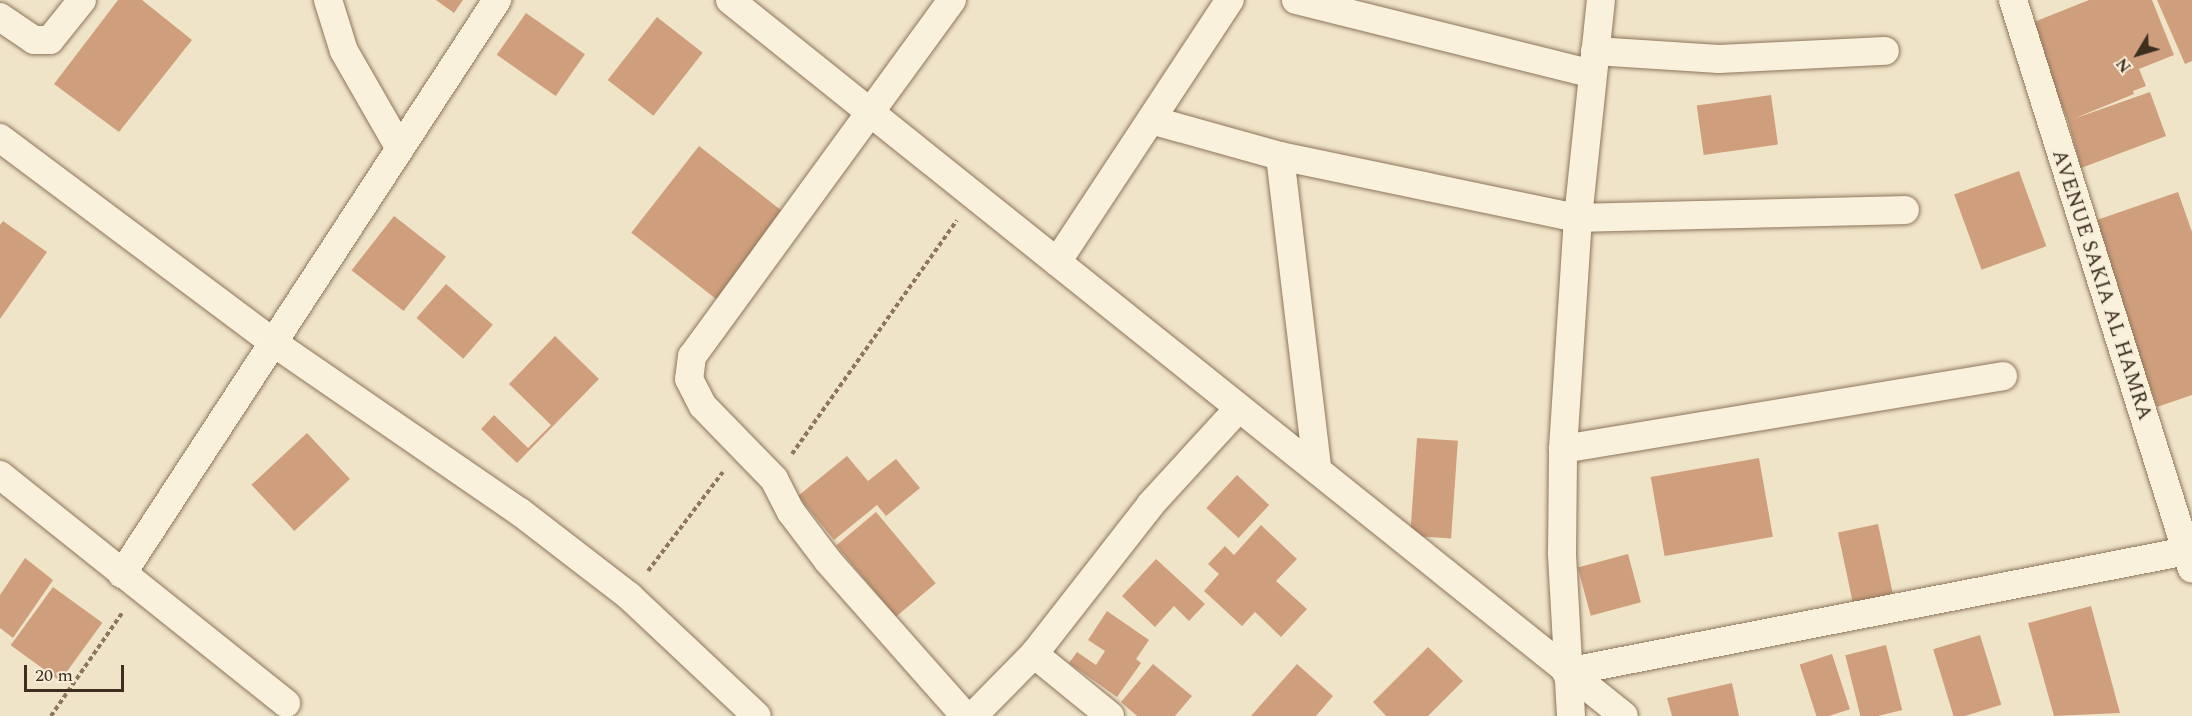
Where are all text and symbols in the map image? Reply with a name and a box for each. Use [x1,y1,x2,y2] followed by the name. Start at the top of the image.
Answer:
[2108,24,2168,84] north arrow
[2110,53,2137,78] text: N
[2046,146,2158,424] street label: AVENUE SAKIA AL HAMRA
[27,653,128,691] scale bar
[35,662,73,689] text: 20 m

